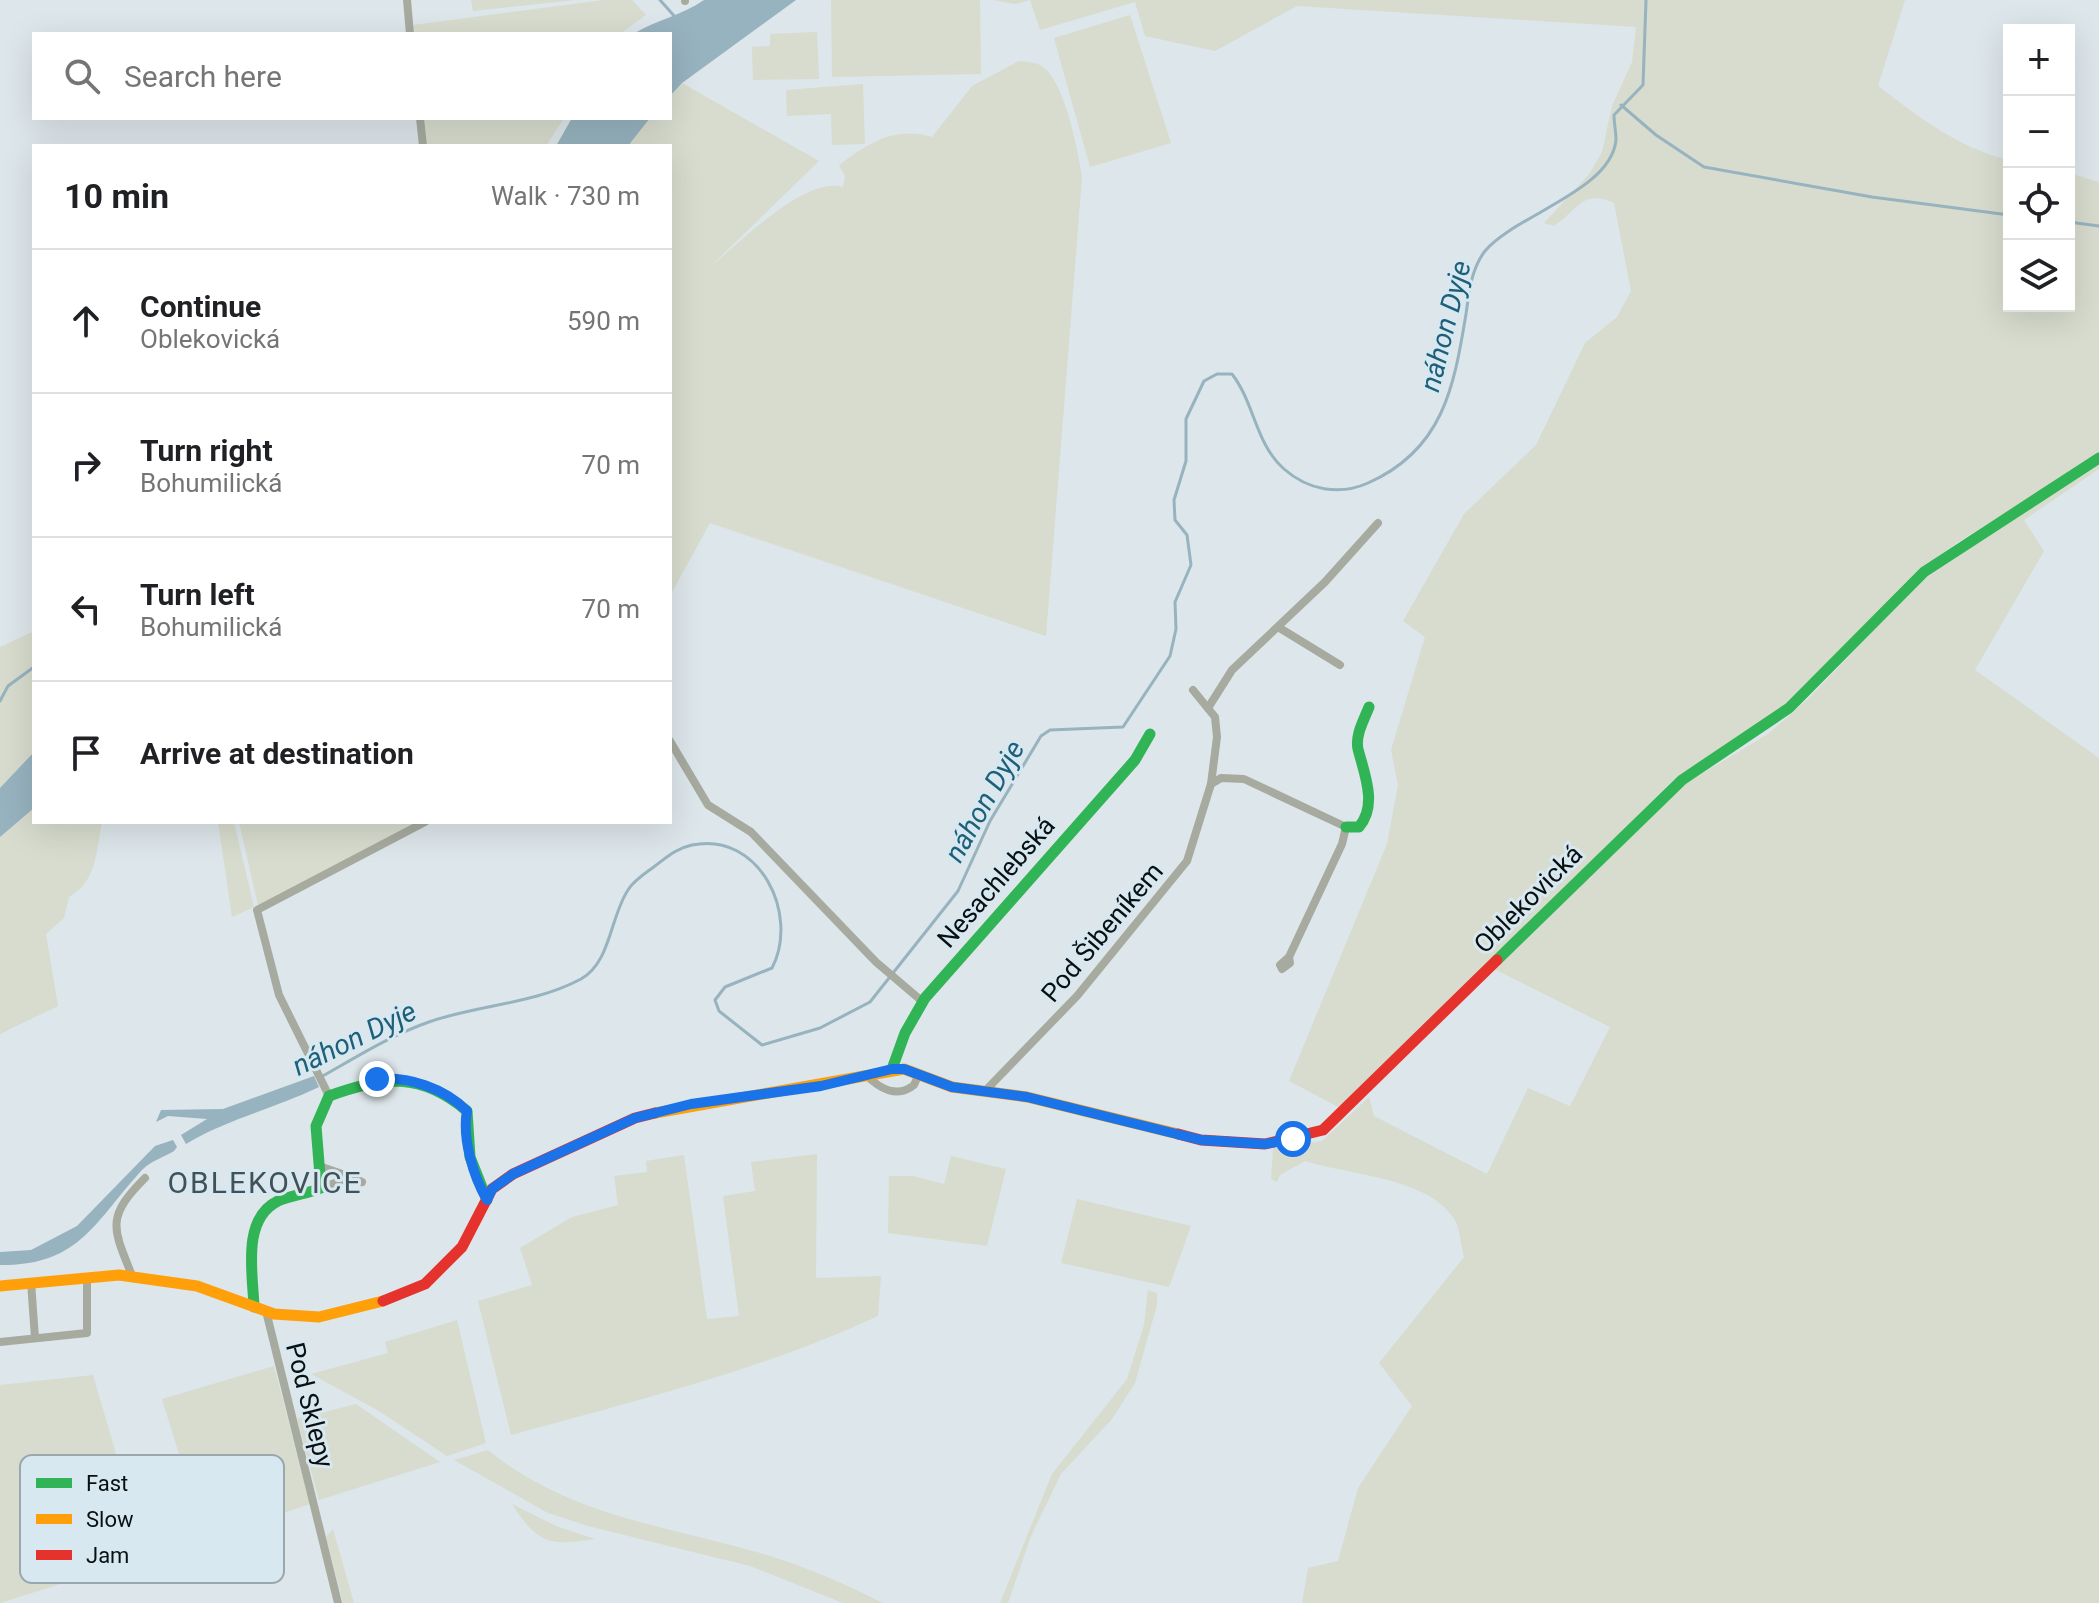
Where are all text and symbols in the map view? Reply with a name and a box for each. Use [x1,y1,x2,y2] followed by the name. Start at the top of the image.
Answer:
[2003,24,2075,312] map controls
[2003,24,2075,96] button: +
[32,32,672,120] search box
[60,54,104,98] icon: search
[124,59,282,94] text: Search here
[2003,96,2075,168] button: −
[2003,168,2075,240] button: locate
[64,176,169,216] text: 10 min
[491,181,640,211] text: Walk · 730 m
[2003,240,2075,312] button: layers
[1413,257,1478,395] water label: náhon Dyje
[140,289,261,324] text: Continue
[64,299,108,343] icon: ahead
[567,306,640,336] text: 590 m
[140,324,280,354] text: Oblekovická
[140,433,273,468] text: Turn right
[64,443,108,487] icon: right
[582,450,640,480] text: 70 m
[140,468,282,498] text: Bohumilická
[140,577,255,612] text: Turn left
[64,587,108,631] icon: left
[582,594,640,624] text: 70 m
[140,612,282,642] text: Bohumilická
[64,731,108,775] icon: arrive
[938,735,1031,868] water label: náhon Dyje
[140,736,414,771] text: Arrive at destination
[931,811,1061,953] street label: Nesachlebská
[1468,839,1588,959] street label: Oblekovická
[1035,856,1169,1008] street label: Pod Šibeníkem
[287,994,422,1083] water label: náhon Dyje
[359,1061,395,1097] route end
[1275,1121,1311,1157] route start
[167,1165,363,1200] district label: OBLEKOVICE
[280,1339,340,1471] street label: Pod Sklepy
[20,1455,284,1583] legend
[86,1471,128,1496] text: Fast
[86,1507,134,1532] text: Slow
[86,1543,129,1568] text: Jam

